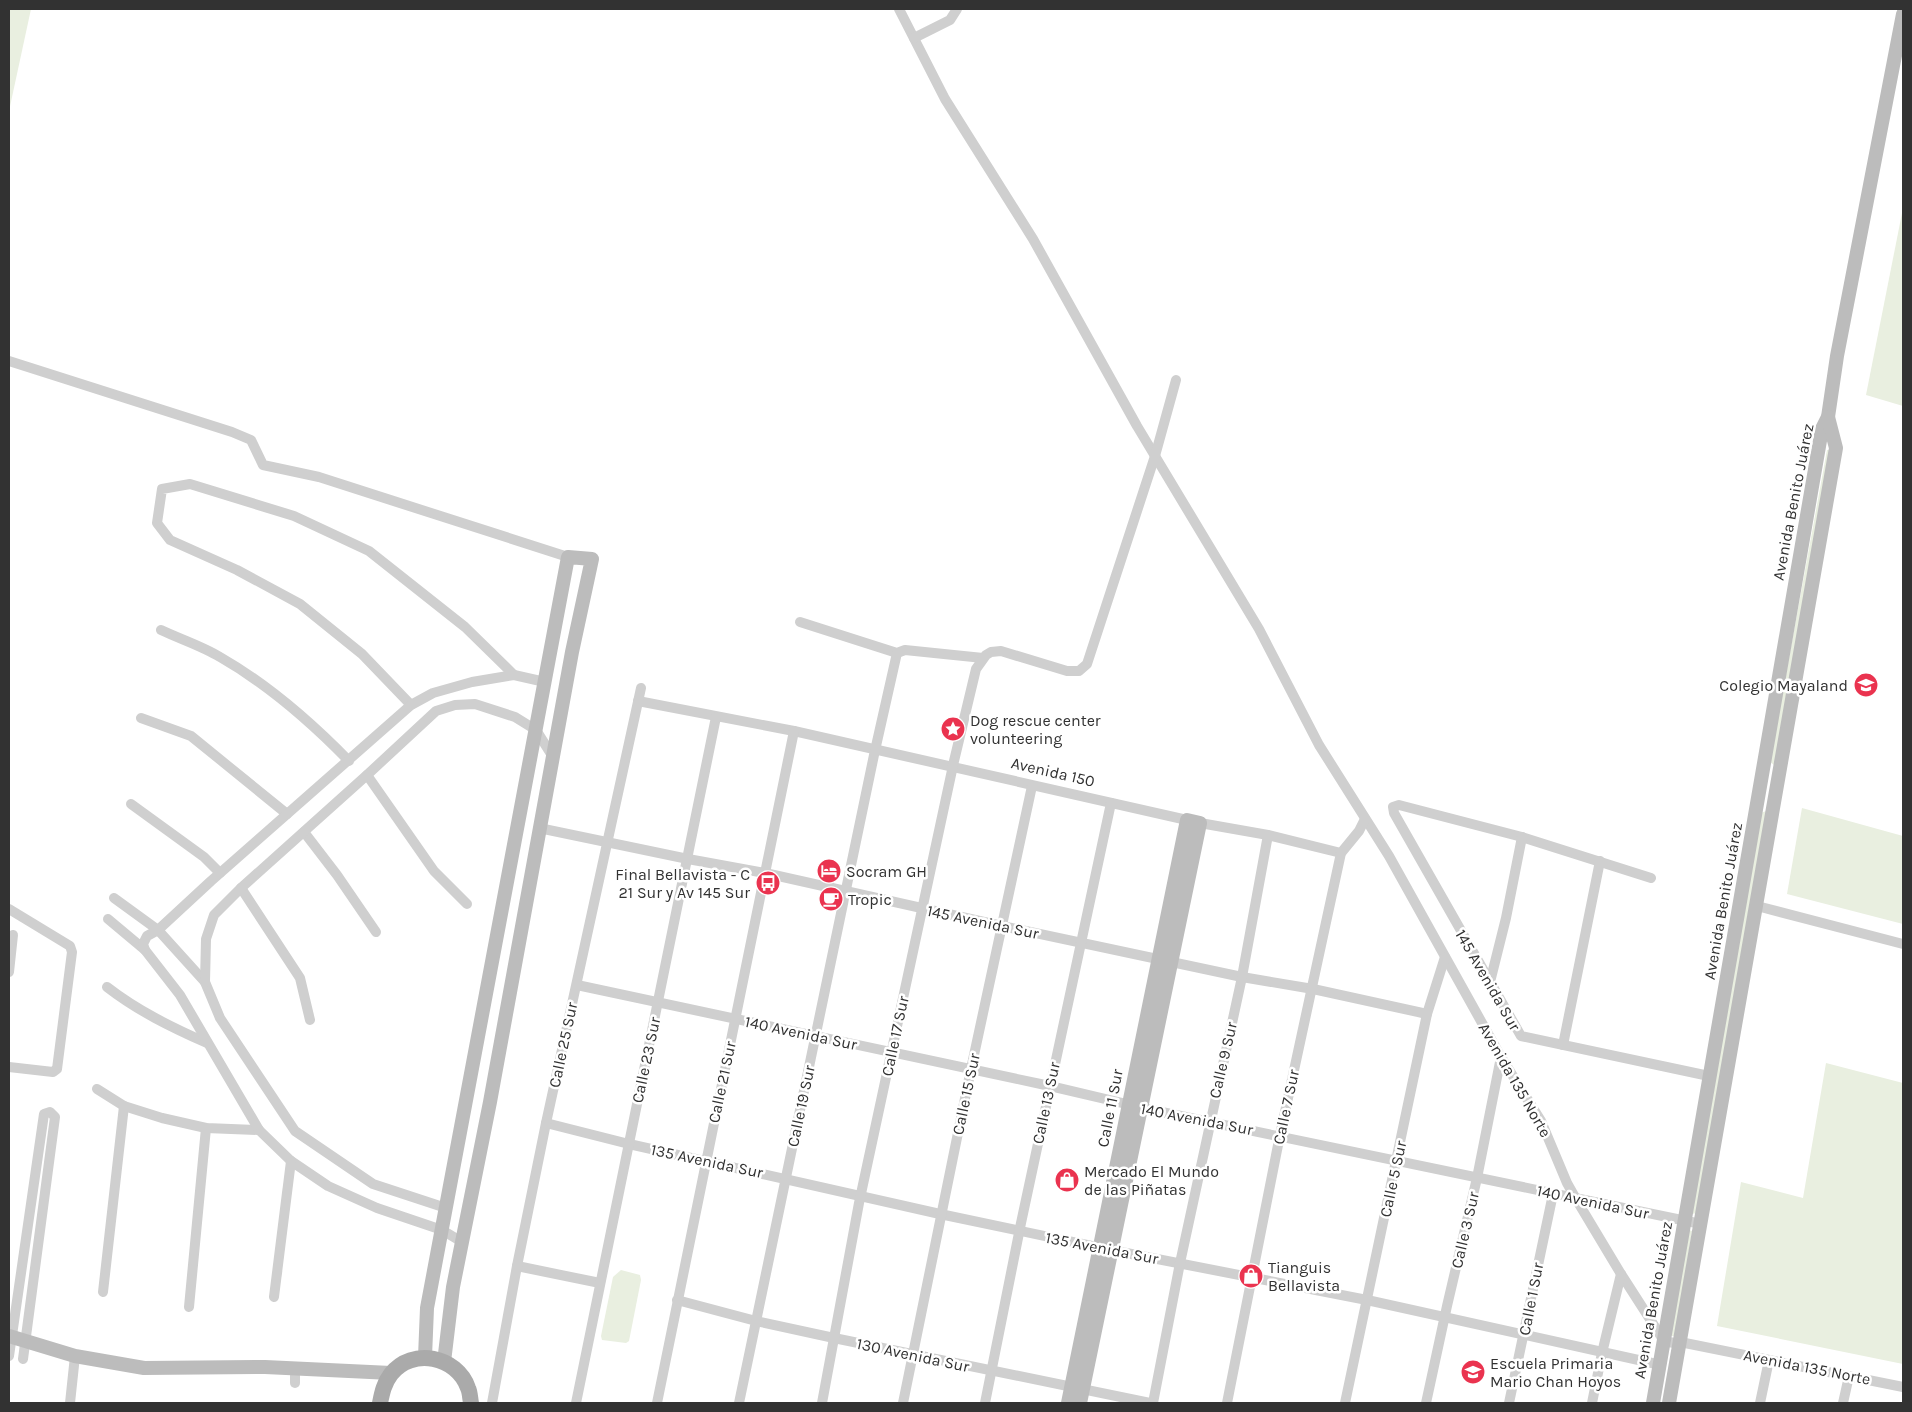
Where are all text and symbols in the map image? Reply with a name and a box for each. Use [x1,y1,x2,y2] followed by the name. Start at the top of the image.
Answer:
[1768,422,1818,582] street label: Avenida Benito Juárez
[1853,672,1879,698] school or university icon: Colegio Mayaland
[1719,676,1848,695] place label: Colegio Mayaland
[970,711,1101,748] place label: Dog rescue center volunteering
[940,716,966,742] place icon: Dog rescue center volunteering
[1009,753,1097,791] street label: Avenida 150
[1700,821,1746,981] street label: Avenida Benito Juárez
[816,858,842,884] hotel icon: Socram GH
[846,862,927,881] place label: Socram GH
[615,865,750,902] place label: Final Bellavista - C 21 Sur y Av 145 Sur
[755,870,781,896] bus stop icon: Final Bellavista - C 21 Sur y Av 145 Sur
[818,886,844,912] cafe icon: Tropic
[848,890,892,909] place label: Tropic
[925,901,1041,943] street label: 145 Avenida Sur
[1451,926,1525,1034] street label: 145 Avenida Sur
[877,994,913,1078] street label: Calle 17 Sur
[545,1000,581,1089] street label: Calle 25 Sur
[743,1012,859,1054] street label: 140 Avenida Sur
[628,1015,664,1105] street label: Calle 23 Sur
[1475,1019,1555,1141] street label: Avenida 135 Norte
[1205,1020,1241,1100] street label: Calle 9 Sur
[704,1039,740,1125] street label: Calle 21 Sur
[948,1051,984,1136] street label: Calle 15 Sur
[1028,1060,1064,1146] street label: Calle 13 Sur
[783,1063,819,1149] street label: Calle 19 Sur
[1093,1067,1127,1149] street label: Calle 11 Sur
[1269,1068,1303,1146] street label: Calle 7 Sur
[1139,1099,1255,1139] street label: 140 Avenida Sur
[1376,1139,1410,1219] street label: Calle 5 Sur
[649,1140,765,1182] street label: 135 Avenida Sur
[1084,1162,1219,1199] place label: Mercado El Mundo de las Piñatas
[1054,1167,1080,1193] shop icon: Mercado El Mundo de las Piñatas
[1535,1181,1651,1223] street label: 140 Avenida Sur
[1447,1190,1483,1270] street label: Calle 3 Sur
[1630,1220,1676,1380] street label: Avenida Benito Juárez
[1044,1228,1160,1268] street label: 135 Avenida Sur
[1268,1258,1340,1295] place label: Tianguis Bellavista
[1515,1261,1547,1337] street label: Calle 1 Sur
[1238,1263,1264,1289] shop icon: Tianguis Bellavista
[855,1334,971,1376] street label: 130 Avenida Sur
[1742,1345,1872,1389] street label: Avenida 135 Norte
[1490,1354,1621,1391] place label: Escuela Primaria Mario Chan Hoyos
[1460,1359,1486,1385] school or university icon: Escuela Primaria Mario Chan Hoyos

